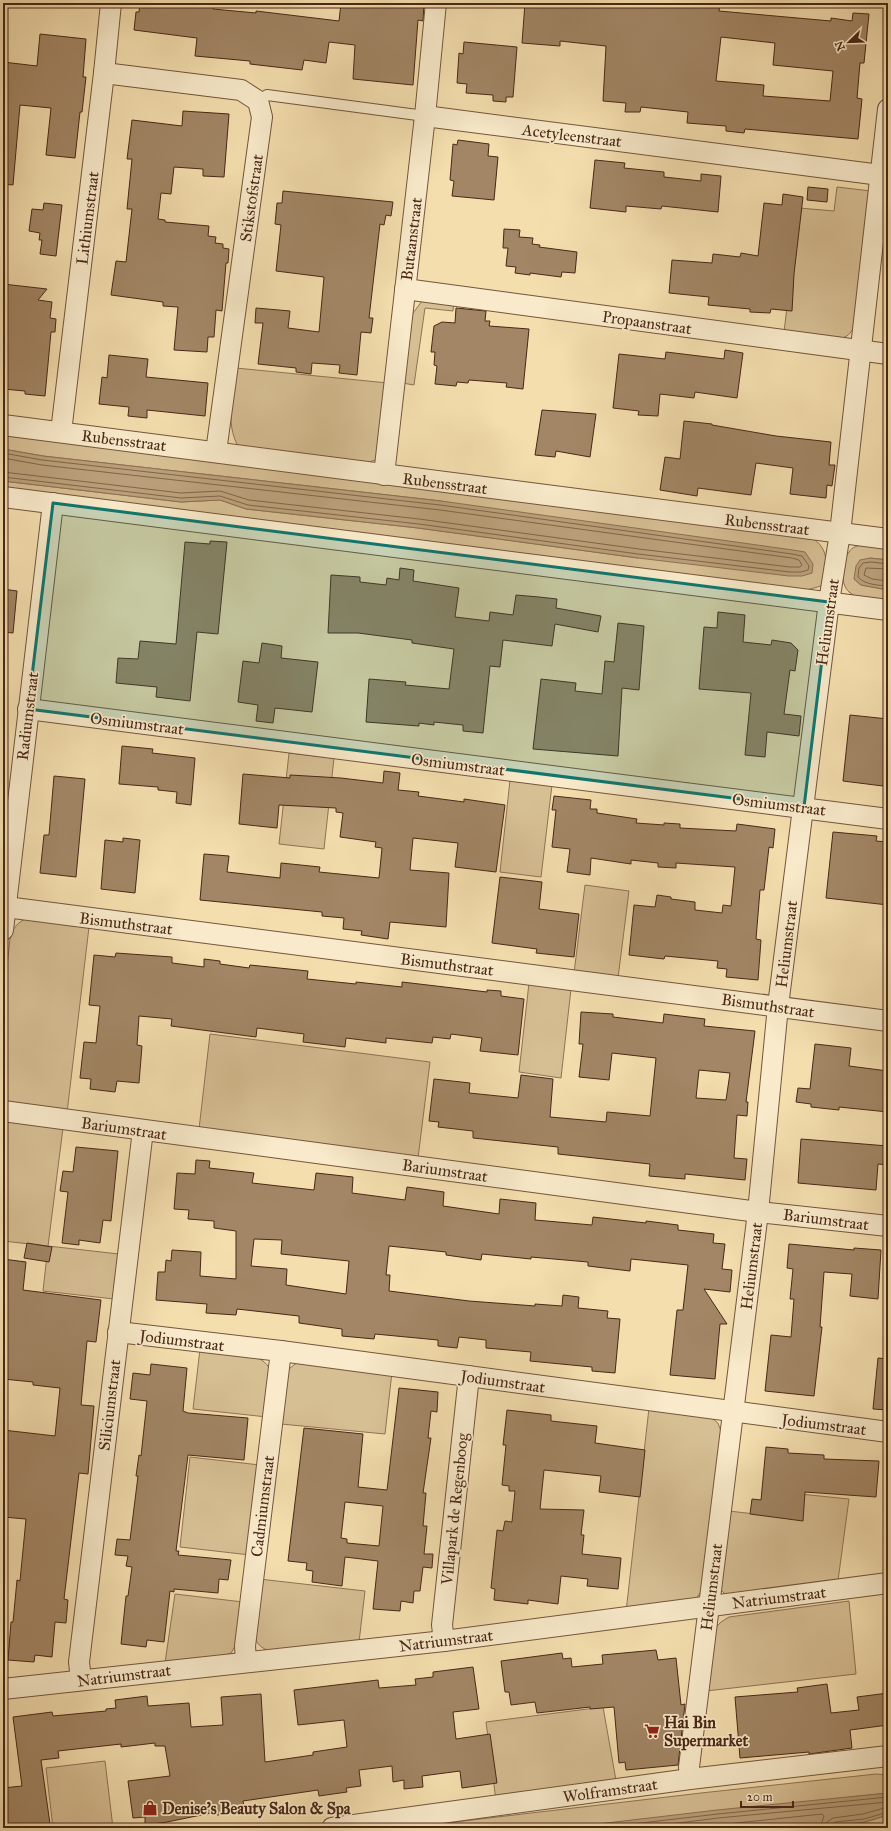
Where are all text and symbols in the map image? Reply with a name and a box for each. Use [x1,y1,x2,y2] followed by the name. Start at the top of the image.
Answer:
[829,22,869,62] north arrow
[832,38,848,53] text: N
[520,120,623,151] street label: Acetyleenstraat
[236,153,267,243] street label: Stikstofstraat
[72,170,103,266] street label: Lithiumstraat
[397,196,426,282] street label: Butaanstraat
[601,307,693,338] street label: Propaanstraat
[80,426,168,455] street label: Rubensstraat
[401,469,489,498] street label: Rubensstraat
[723,510,811,539] street label: Rubensstraat
[812,577,843,667] street label: Heliumstraat
[13,670,42,761] street label: Radiumstraat
[89,708,185,739] street label: Osmiumstraat
[410,749,506,780] street label: Osmiumstraat
[731,789,827,820] street label: Osmiumstraat
[772,899,801,989] street label: Heliumstraat
[78,908,174,939] street label: Bismuthstraat
[399,949,495,980] street label: Bismuthstraat
[720,990,816,1021] street label: Bismuthstraat
[80,1113,168,1144] street label: Bariumstraat
[401,1155,489,1186] street label: Bariumstraat
[782,1205,870,1234] street label: Bariumstraat
[737,1221,766,1311] street label: Heliumstraat
[136,1326,226,1356] street label: Jodiumstraat
[94,1358,125,1452] street label: Siliciumstraat
[457,1366,547,1398] street label: Jodiumstraat
[778,1410,868,1440] street label: Jodiumstraat
[437,1432,473,1587] street label: Villapark de Regenboog
[247,1454,278,1558] street label: Cadmiumstraat
[697,1542,726,1632] street label: Heliumstraat
[731,1582,827,1613] street label: Natriumstraat
[398,1625,494,1656] street label: Natriumstraat
[76,1660,172,1691] street label: Natriumstraat
[664,1713,748,1751] place label: Hai Bin Supermarket
[643,1722,661,1740] supermarket icon: Hai Bin Supermarket
[562,1774,659,1807] street label: Wolframstraat
[741,1783,793,1809] scale bar
[747,1790,773,1804] text: 20 m
[141,1799,159,1817] shop icon: Denise's Beauty Salon & Spa
[162,1799,352,1819] place label: Denise's Beauty Salon & Spa

